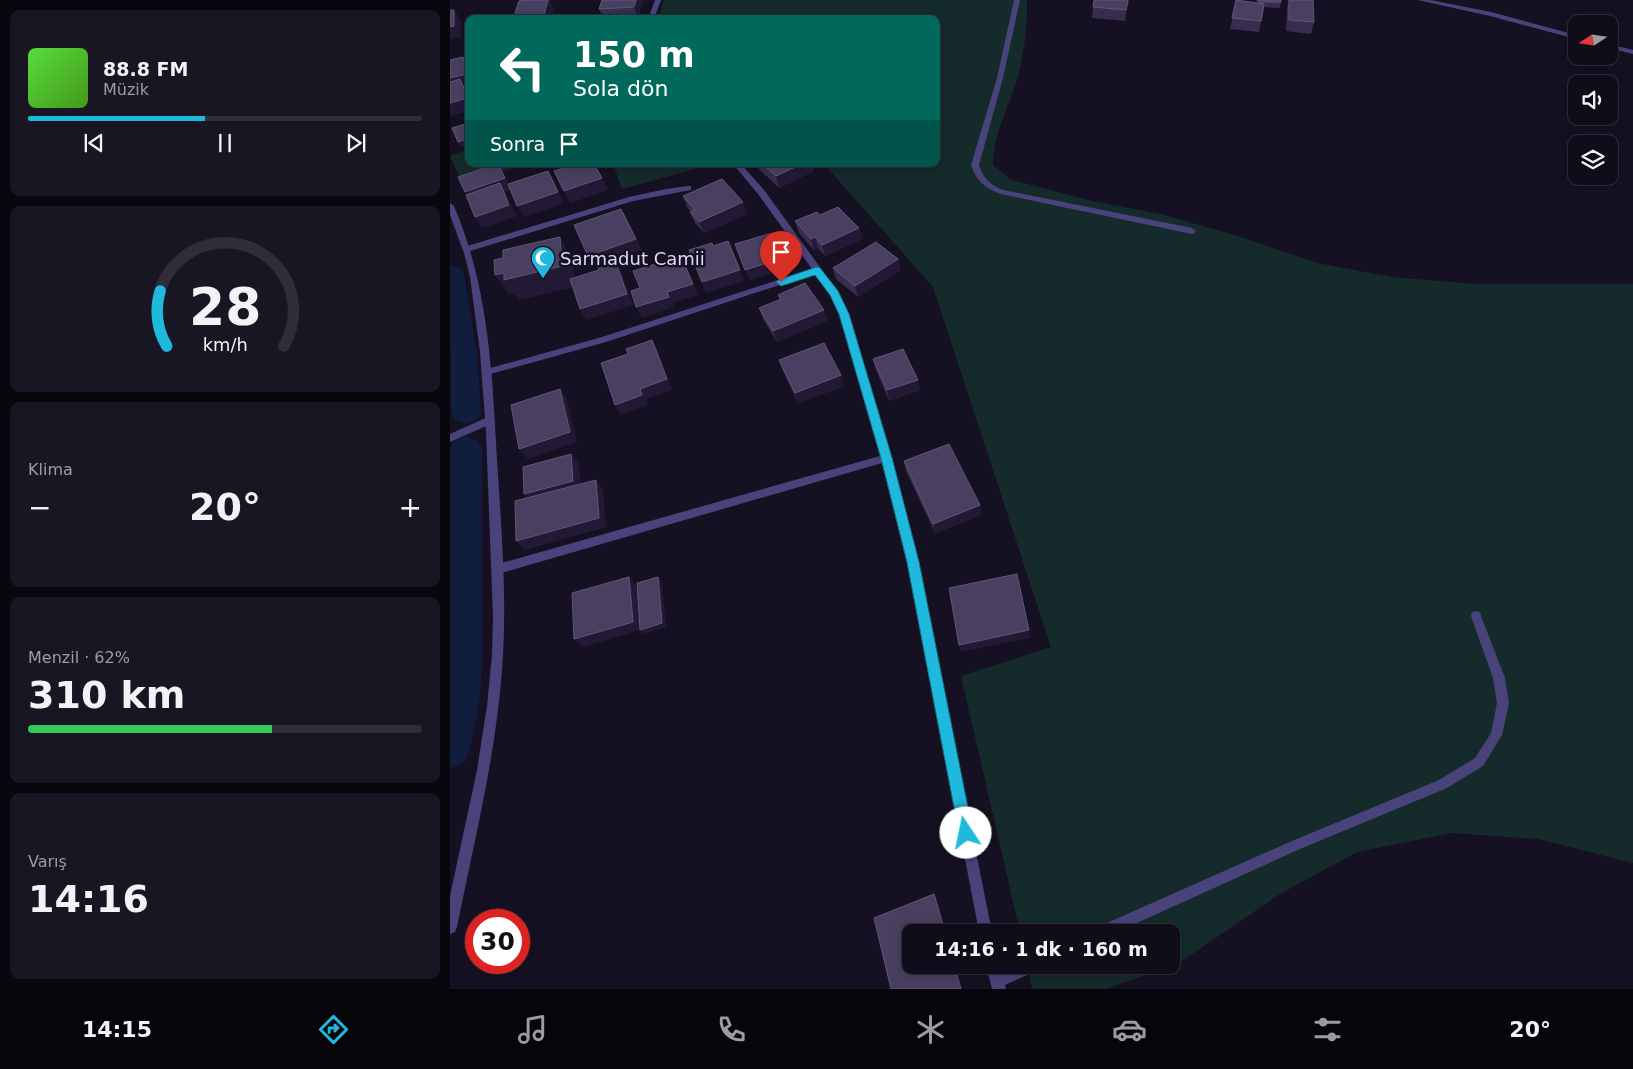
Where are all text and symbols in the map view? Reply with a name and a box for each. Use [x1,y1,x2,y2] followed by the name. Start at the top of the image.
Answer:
[1568,15,1618,65] north arrow
[1568,15,1618,185] map controls
[490,35,555,100] icon: left
[573,35,695,75] text: 150 m
[103,58,188,80] text: 88.8 FM
[1568,75,1618,125] button: sound
[573,76,668,101] text: Sola dön
[103,80,149,99] text: Müzik
[80,129,108,157] icon: previous
[211,129,239,157] icon: pause
[342,129,370,157] icon: next
[555,130,583,158] icon: arrive
[490,133,545,155] text: Sonra
[1568,135,1618,185] button: layers
[760,231,802,282] pin
[767,238,795,266] icon: arrive
[530,245,556,279] mosque icon: Sarmadut Camii
[560,248,705,269] place label: Sarmadut Camii
[189,277,261,337] text: 28
[202,334,248,355] text: km/h
[28,460,73,479] text: Klima
[189,485,261,529] text: 20°
[28,491,51,524] text: −
[399,491,422,524] text: +
[28,648,130,667] text: Menzil · 62%
[28,673,185,717] text: 310 km
[939,806,991,858] position arrow
[28,852,67,871] text: Varış
[28,877,149,921] text: 14:16
[465,909,530,974] speed limit sign: 30
[934,938,1148,960] text: 14:16 · 1 dk · 160 m
[316,1012,351,1047] icon: directions
[515,1012,550,1047] icon: music
[714,1012,749,1047] icon: phone
[913,1012,948,1047] icon: climate
[1112,1012,1147,1047] icon: car
[1310,1012,1345,1047] icon: filters
[82,1017,152,1042] text: 14:15
[1509,1017,1551,1042] text: 20°

